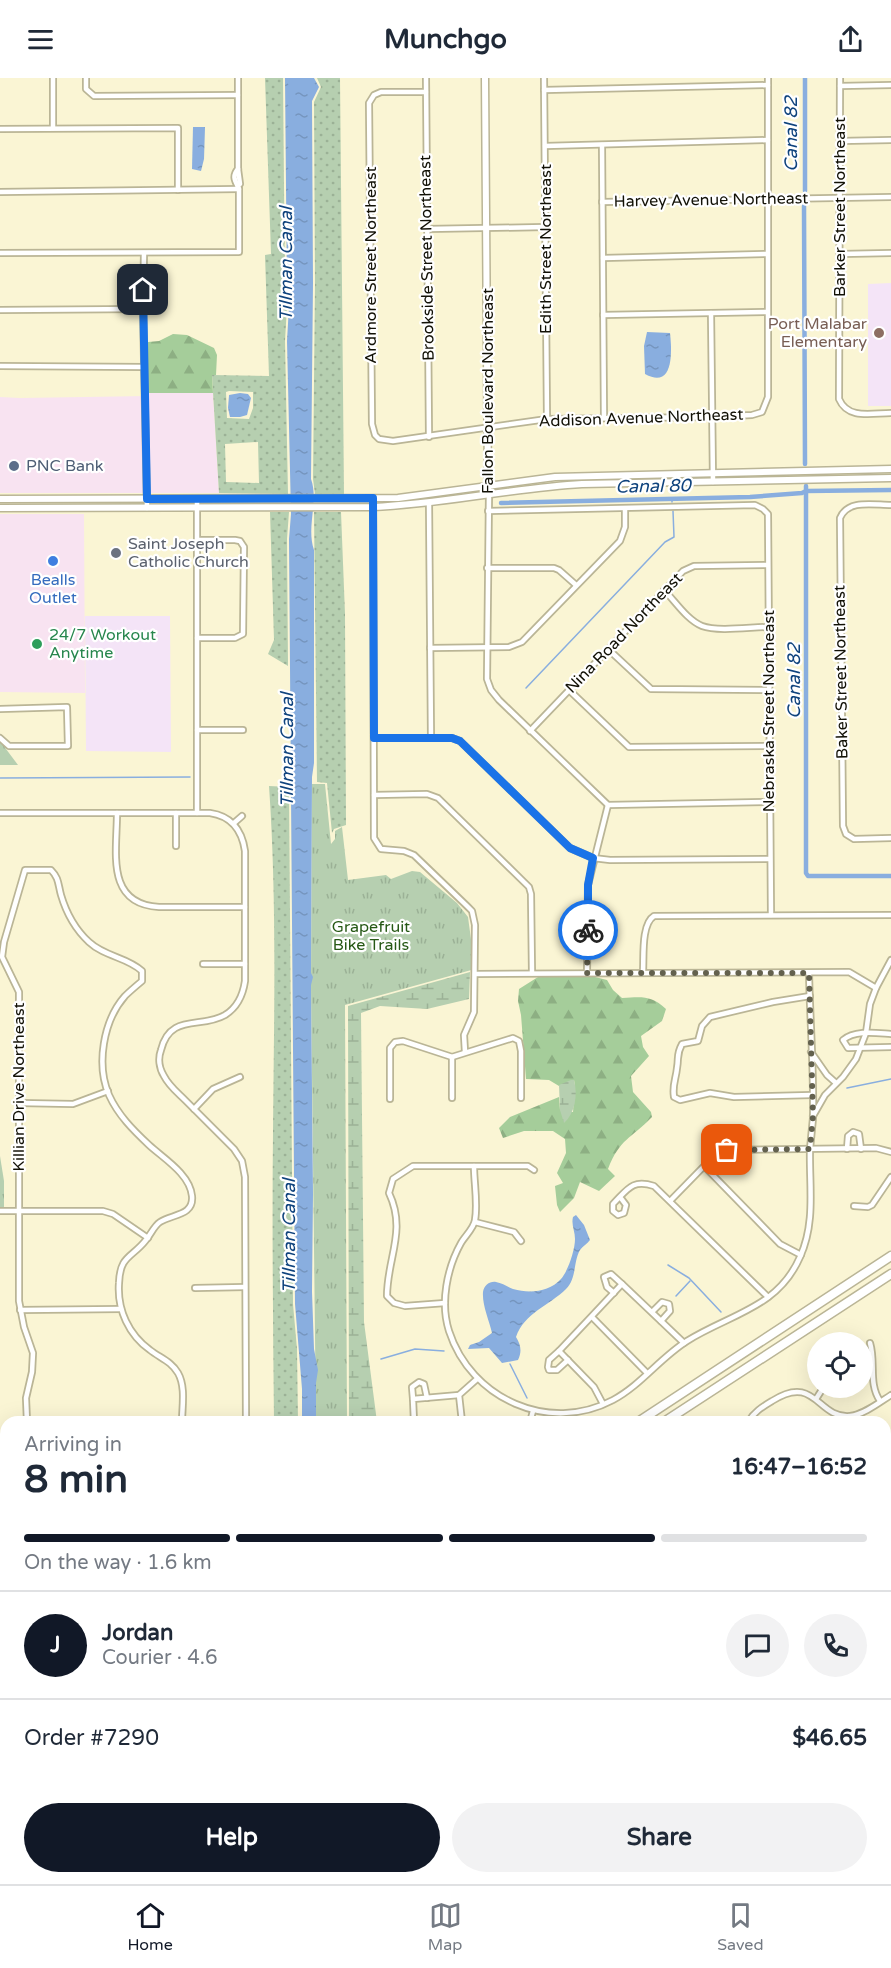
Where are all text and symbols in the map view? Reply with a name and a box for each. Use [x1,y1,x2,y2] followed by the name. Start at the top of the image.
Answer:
[24,23,57,56] icon: menu
[384,23,507,56] text: Munchgo
[834,23,867,56] icon: share
[780,95,802,172] water label: Canal 82
[830,117,850,297] street label: Barker Street Northeast
[415,155,439,361] street label: Brookside Street Northeast
[536,164,556,334] street label: Edith Street Northeast
[361,166,381,364] street label: Ardmore Street Northeast
[613,188,809,212] street label: Harvey Avenue Northeast
[275,204,297,321] water label: Tillman Canal
[117,264,168,315] pin
[126,273,159,306] icon: home
[478,288,498,494] street label: Fallon Boulevard Northeast
[768,314,868,352] place label: Port Malabar Elementary
[872,326,886,340] marker: Port Malabar Elementary
[538,404,744,432] street label: Addison Avenue Northeast
[26,456,104,476] place label: PNC Bank
[7,459,21,473] marker: PNC Bank
[615,474,693,498] water label: Canal 80
[128,534,249,572] place label: Saint Joseph Catholic Church
[109,546,123,560] marker: Saint Joseph Catholic Church
[46,554,60,568] marker: Bealls Outlet
[561,568,687,698] street label: Nina Road Northeast
[29,570,77,608] place label: Bealls Outlet
[829,585,853,759] street label: Baker Street Northeast
[759,610,779,812] street label: Nebraska Street Northeast
[49,625,156,663] place label: 24/7 Workout Anytime
[30,637,44,651] marker: 24/7 Workout Anytime
[783,642,805,719] water label: Canal 82
[276,690,298,807] water label: Tillman Canal
[558,900,618,960] courier
[572,914,605,947] icon: bike
[332,917,410,955] park label: Grapefruit Bike Trails
[9,1002,29,1172] street label: Killian Drive Northeast
[701,1124,752,1175] pin
[710,1133,743,1166] icon: bag
[278,1176,300,1293] water label: Tillman Canal
[807,1332,873,1398] map controls
[807,1332,873,1398] button: locate
[24,1433,122,1457] text: Arriving in
[730,1454,867,1480] text: 16:47–16:52
[24,1456,128,1503] text: 8 min
[24,1551,212,1575] text: On the way · 1.6 km
[726,1614,789,1677] button: chat
[804,1614,867,1677] button: phone
[102,1620,173,1646] text: Jordan
[50,1632,61,1658] text: J
[102,1646,217,1670] text: Courier · 4.6
[24,1725,159,1751] text: Order #7290
[792,1725,867,1751] text: $46.65
[24,1803,440,1872] button: Help
[452,1803,867,1872] button: Share
[127,1899,173,1955] tab: Home
[428,1899,462,1955] tab: Map
[717,1899,763,1955] tab: Saved

